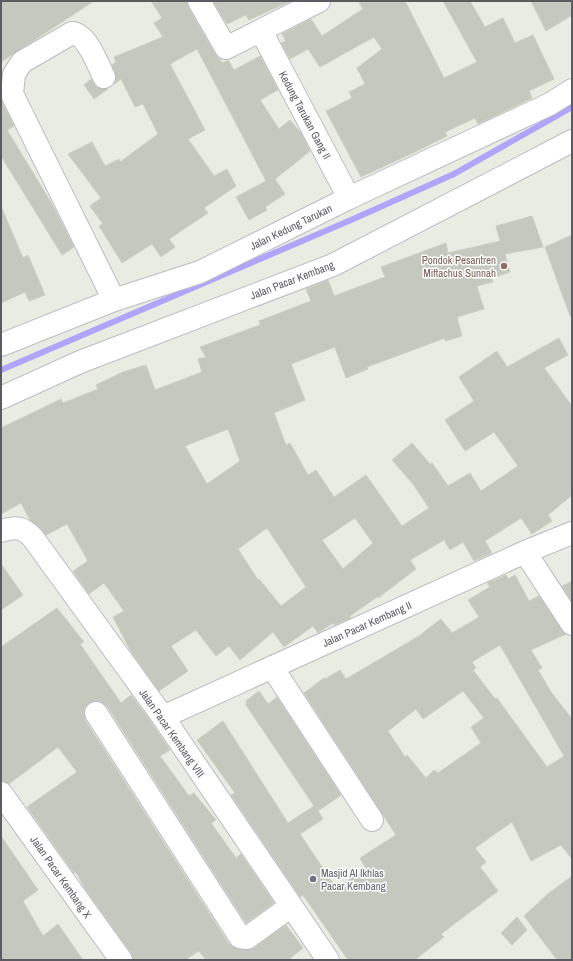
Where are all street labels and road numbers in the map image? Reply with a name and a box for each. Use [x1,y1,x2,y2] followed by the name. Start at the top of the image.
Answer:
[276,69,334,161] street label: Kedung Tarukan Gang II
[248,201,334,253] street label: Jalan Kedung Tarukan
[248,258,336,302] street label: Jalan Pacar Kembang
[320,598,414,650] street label: Jalan Pacar Kembang II
[136,686,208,780] street label: Jalan Pacar Kembang VIII
[27,833,95,921] street label: Jalan Pacar Kembang X

